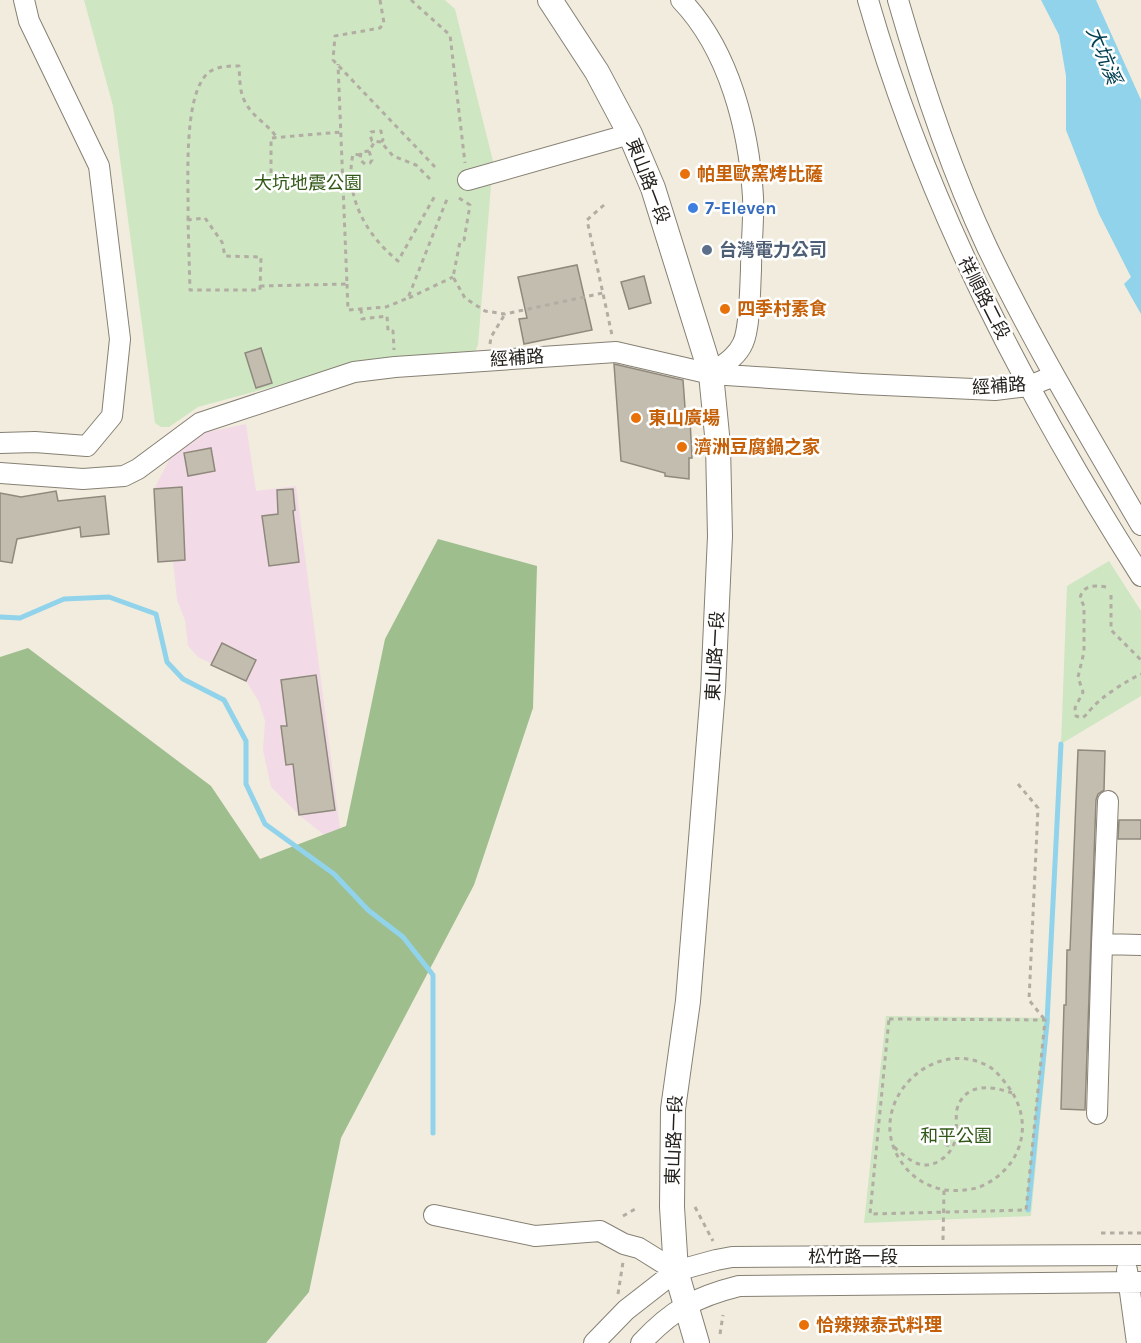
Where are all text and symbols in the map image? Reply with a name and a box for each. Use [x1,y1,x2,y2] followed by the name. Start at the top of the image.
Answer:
[1082,23,1127,90] water label: 大坑溪
[622,135,674,227] street label: 東山路一段
[697,163,823,185] place label: 帕里歐窯烤比薩
[678,167,692,181] marker: 帕里歐窯烤比薩
[254,172,362,194] park label: 大坑地震公園
[705,197,776,219] place label: 7-Eleven
[686,201,700,215] marker: 7-Eleven
[719,239,827,261] place label: 台灣電力公司
[700,243,714,257] marker: 台灣電力公司
[954,253,1014,343] street label: 祥順路二段
[737,298,827,320] place label: 四季村素食
[718,302,732,316] marker: 四季村素食
[489,345,545,371] street label: 經補路
[971,373,1027,399] street label: 經補路
[648,407,720,429] place label: 東山廣場
[629,411,643,425] marker: 東山廣場
[694,436,820,458] place label: 濟洲豆腐鍋之家
[675,440,689,454] marker: 濟洲豆腐鍋之家
[702,610,728,702] street label: 東山路一段
[661,1095,687,1185] street label: 東山路一段
[920,1125,992,1147] park label: 和平公園
[808,1246,898,1268] street label: 松竹路一段
[816,1314,942,1336] place label: 恰辣辣泰式料理
[797,1318,811,1332] marker: 恰辣辣泰式料理

